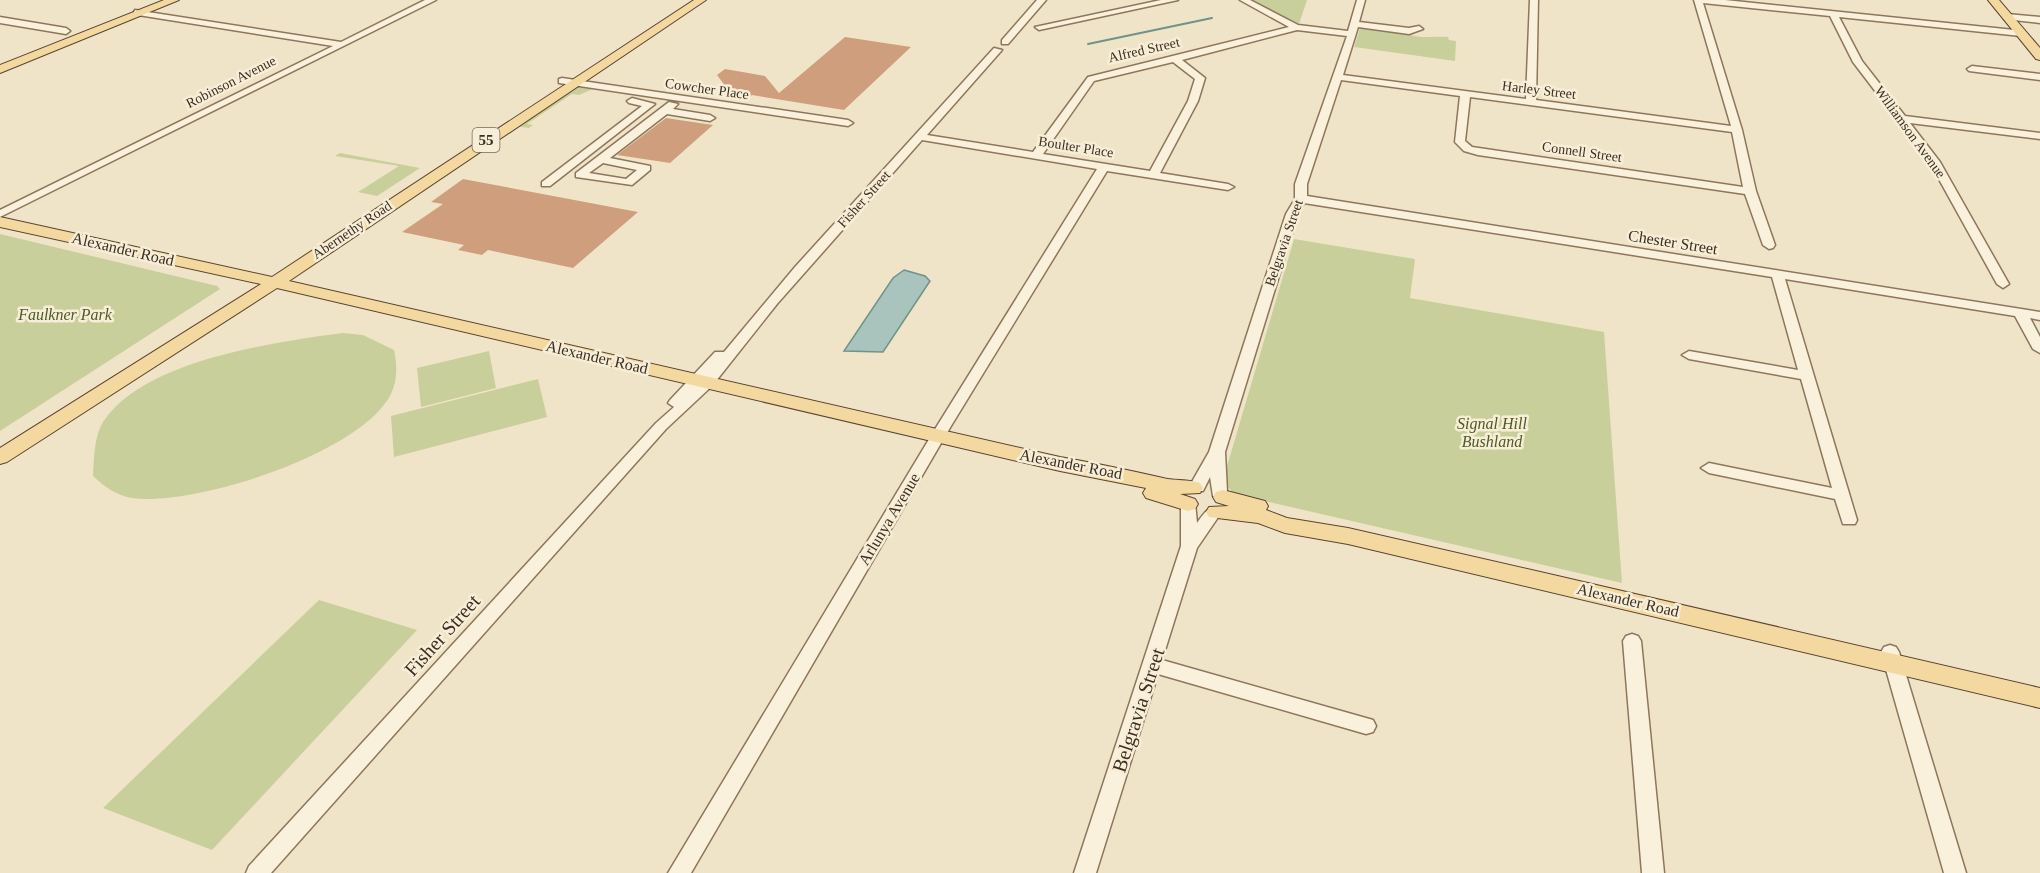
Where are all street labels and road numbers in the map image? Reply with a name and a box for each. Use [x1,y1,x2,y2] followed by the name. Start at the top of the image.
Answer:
[1107,34,1181,65] street label: Alfred Street
[184,53,278,111] street label: Robinson Avenue
[664,76,750,102] street label: Cowcher Place
[1501,78,1577,102] street label: Harley Street
[1872,83,1948,181] street label: Williamson Avenue
[472,128,500,152] road number: 55
[1037,134,1115,160] street label: Boulter Place
[1541,139,1623,165] street label: Connell Street
[835,167,893,230] street label: Fisher Street
[310,198,394,262] street label: Abernethy Road
[1262,198,1306,288] street label: Belgravia Street
[1627,227,1719,258] street label: Chester Street
[70,229,176,269] street label: Alexander Road
[544,337,650,377] street label: Alexander Road
[1018,446,1124,482] street label: Alexander Road
[855,470,924,569] street label: Arlunya Avenue
[1575,580,1681,620] street label: Alexander Road
[400,590,484,680] street label: Fisher Street
[1108,645,1170,775] street label: Belgravia Street

